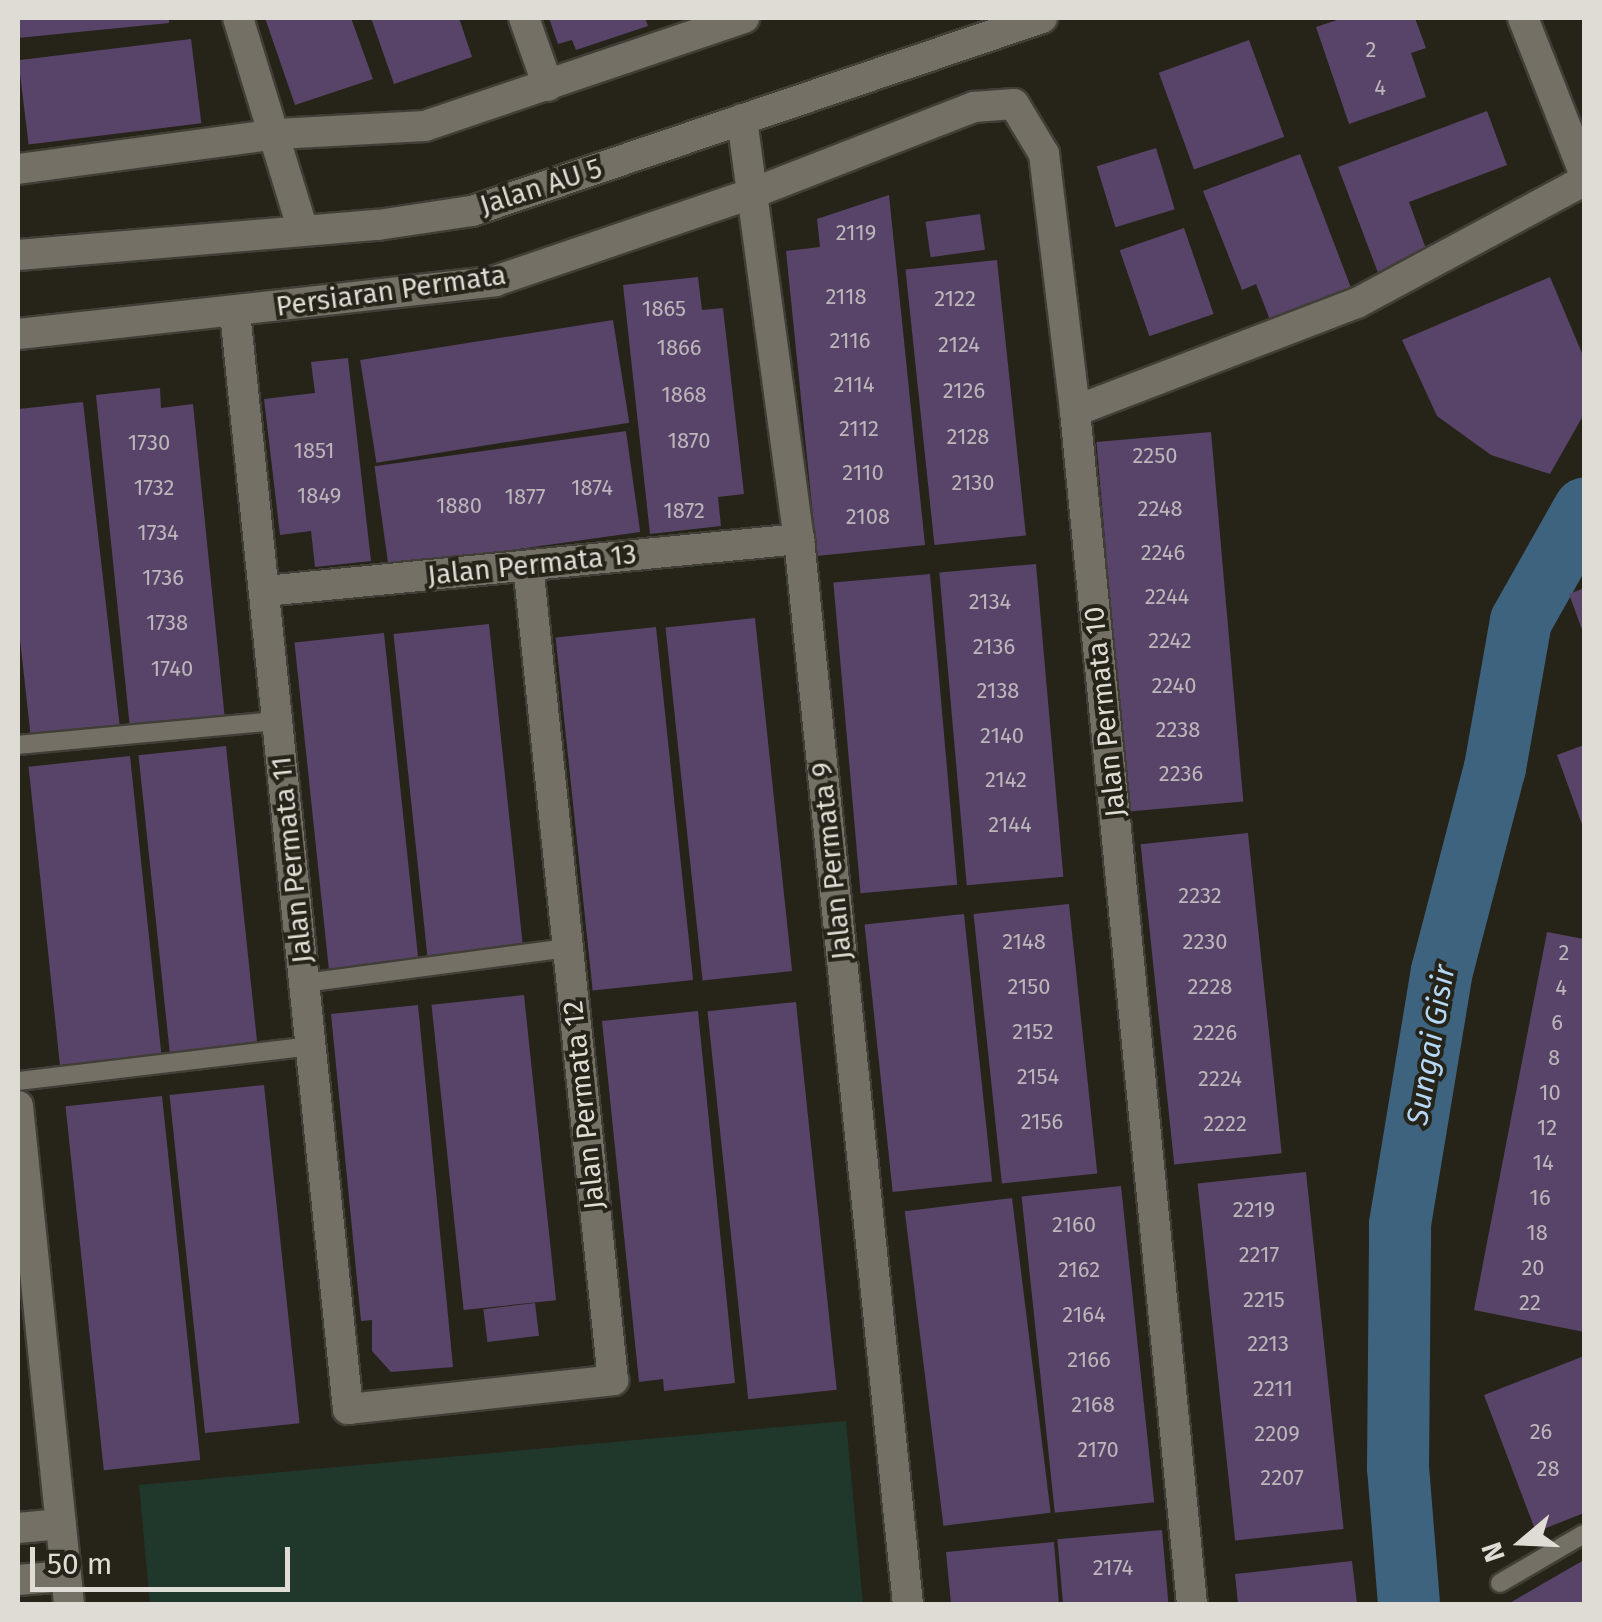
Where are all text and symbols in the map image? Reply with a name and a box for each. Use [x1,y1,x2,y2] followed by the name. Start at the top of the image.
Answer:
[1366,37,1376,63] house number: 2
[1374,75,1386,101] house number: 4
[476,151,606,223] street label: Jalan AU 5
[836,220,876,246] house number: 2119
[274,258,508,324] street label: Persiaran Permata
[825,284,867,310] house number: 2118
[934,286,976,312] house number: 2122
[642,296,686,322] house number: 1865
[830,328,870,354] house number: 2116
[938,332,980,358] house number: 2124
[656,335,702,361] house number: 1866
[834,372,874,398] house number: 2114
[943,378,985,404] house number: 2126
[661,382,707,408] house number: 1868
[839,416,879,442] house number: 2112
[947,424,989,450] house number: 2128
[667,428,711,454] house number: 1870
[128,430,170,456] house number: 1730
[293,438,335,464] house number: 1851
[1132,443,1178,469] house number: 2250
[842,460,884,486] house number: 2110
[951,470,995,496] house number: 2130
[134,475,174,501] house number: 1732
[571,475,613,501] house number: 1874
[297,483,341,509] house number: 1849
[505,484,545,510] house number: 1877
[436,493,482,519] house number: 1880
[1137,496,1183,522] house number: 2248
[663,498,705,524] house number: 1872
[846,504,890,530] house number: 2108
[137,520,179,546] house number: 1734
[426,537,638,593] street label: Jalan Permata 13
[1141,540,1185,566] house number: 2246
[142,565,184,591] house number: 1736
[1145,584,1189,610] house number: 2244
[969,589,1011,615] house number: 2134
[1077,605,1133,819] street label: Jalan Permata 10
[146,610,188,636] house number: 1738
[1148,628,1192,654] house number: 2242
[973,634,1015,660] house number: 2136
[151,656,193,682] house number: 1740
[1151,673,1197,699] house number: 2240
[977,678,1019,704] house number: 2138
[1156,717,1200,743] house number: 2238
[980,723,1024,749] house number: 2140
[264,755,320,965] street label: Jalan Permata 11
[805,760,859,962] street label: Jalan Permata 9
[1159,761,1203,787] house number: 2236
[985,767,1027,793] house number: 2142
[988,812,1032,838] house number: 2144
[1178,883,1222,909] house number: 2232
[1002,929,1046,955] house number: 2148
[1183,929,1227,955] house number: 2230
[1559,940,1569,966] house number: 2
[1399,962,1463,1128] water label: Sungai Gisir
[1007,974,1051,1000] house number: 2150
[1188,974,1232,1000] house number: 2228
[1555,975,1567,1001] house number: 4
[556,999,612,1211] street label: Jalan Permata 12
[1551,1010,1563,1036] house number: 6
[1012,1019,1054,1045] house number: 2152
[1193,1020,1237,1046] house number: 2226
[1548,1045,1560,1071] house number: 8
[1017,1064,1059,1090] house number: 2154
[1198,1066,1242,1092] house number: 2224
[1539,1080,1561,1106] house number: 10
[1021,1109,1063,1135] house number: 2156
[1203,1111,1247,1137] house number: 2222
[1537,1115,1557,1141] house number: 12
[1532,1150,1554,1176] house number: 14
[1529,1185,1551,1211] house number: 16
[1233,1197,1275,1223] house number: 2219
[1052,1212,1096,1238] house number: 2160
[1526,1220,1548,1246] house number: 18
[1239,1242,1279,1268] house number: 2217
[1521,1255,1545,1281] house number: 20
[1058,1257,1100,1283] house number: 2162
[1243,1287,1285,1313] house number: 2215
[1519,1290,1541,1316] house number: 22
[1062,1302,1106,1328] house number: 2164
[1247,1331,1289,1357] house number: 2213
[1067,1347,1111,1373] house number: 2166
[1253,1376,1293,1402] house number: 2211
[1071,1392,1115,1418] house number: 2168
[1530,1419,1552,1445] house number: 26
[1254,1421,1300,1447] house number: 2209
[1077,1437,1119,1463] house number: 2170
[1536,1456,1560,1482] house number: 28
[1260,1465,1304,1491] house number: 2207
[1472,1492,1572,1592] north arrow
[35,1527,295,1589] scale bar
[1475,1538,1512,1566] text: N
[47,1546,112,1582] text: 50 m
[1093,1555,1133,1581] house number: 2174

